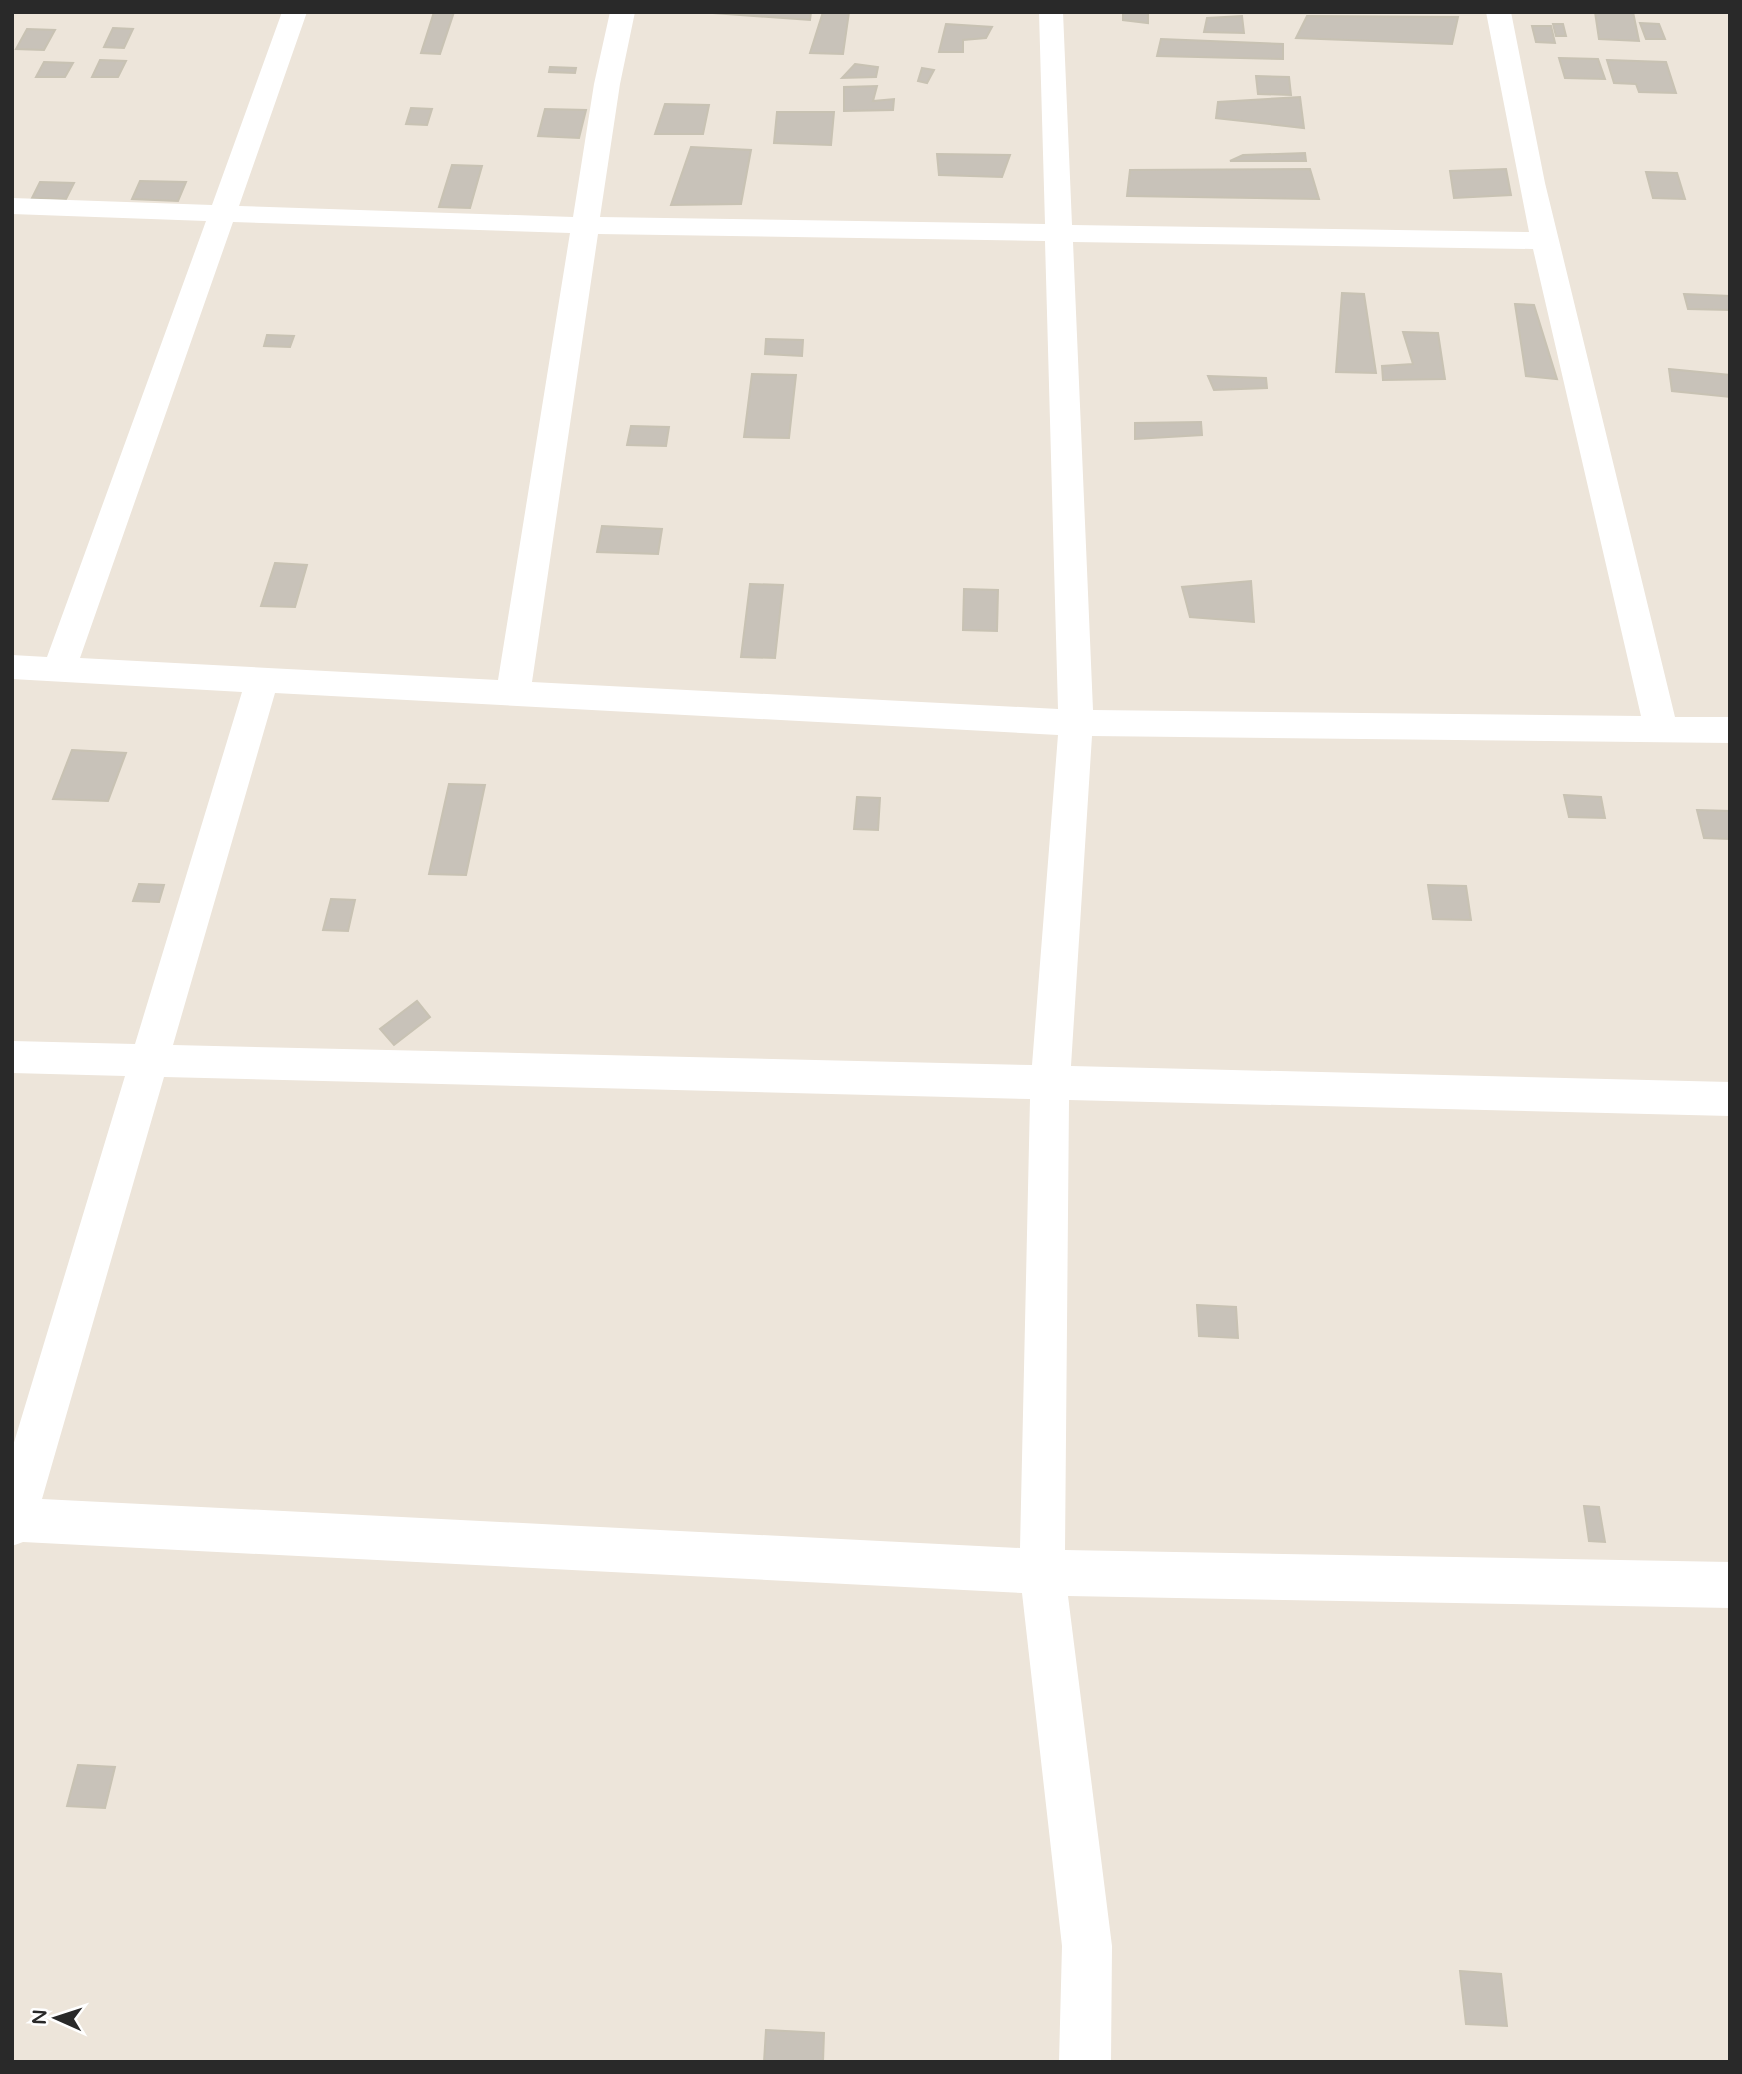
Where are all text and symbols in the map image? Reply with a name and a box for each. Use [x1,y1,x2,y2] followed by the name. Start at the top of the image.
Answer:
[21,1983,91,2053] north arrow
[29,2009,51,2025] text: N

